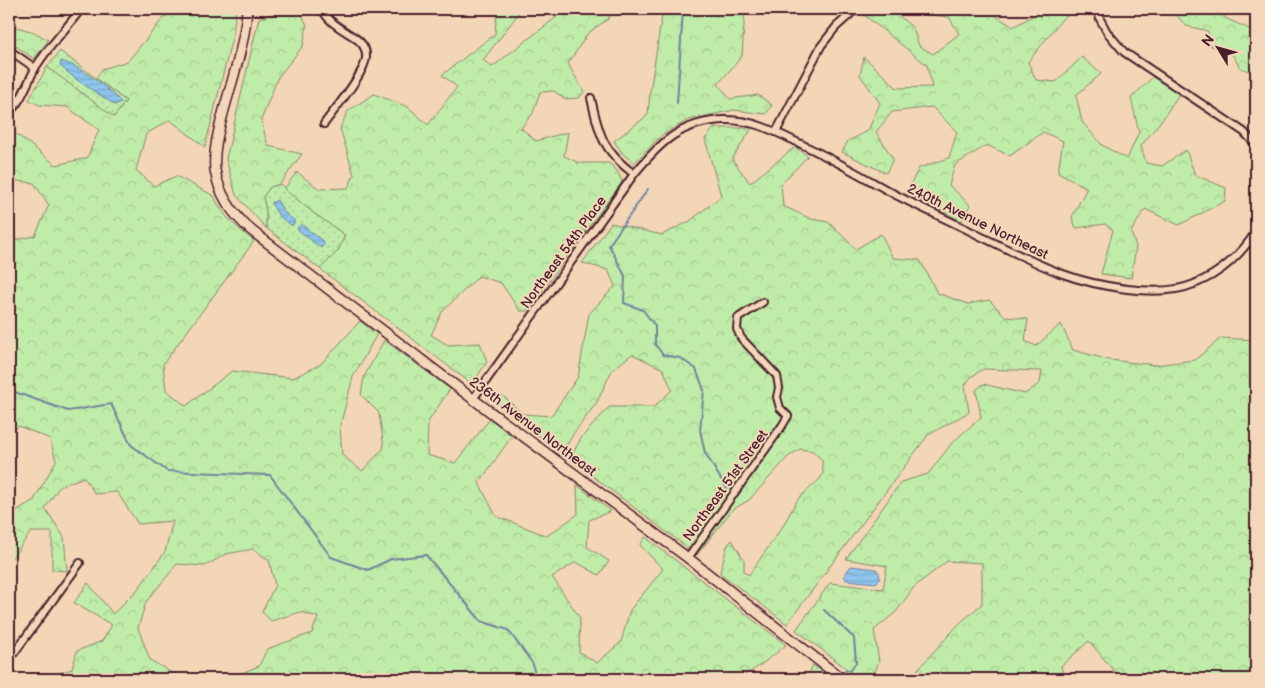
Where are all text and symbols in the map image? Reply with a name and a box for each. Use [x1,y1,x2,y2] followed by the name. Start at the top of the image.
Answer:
[1192,22,1242,72] north arrow
[1198,31,1218,50] text: N
[905,180,1052,263] street label: 240th Avenue Northeast
[517,193,610,312] street label: Northeast 54th Place
[466,373,600,480] street label: 236th Avenue Northeast
[679,426,772,544] street label: Northeast 51st Street

